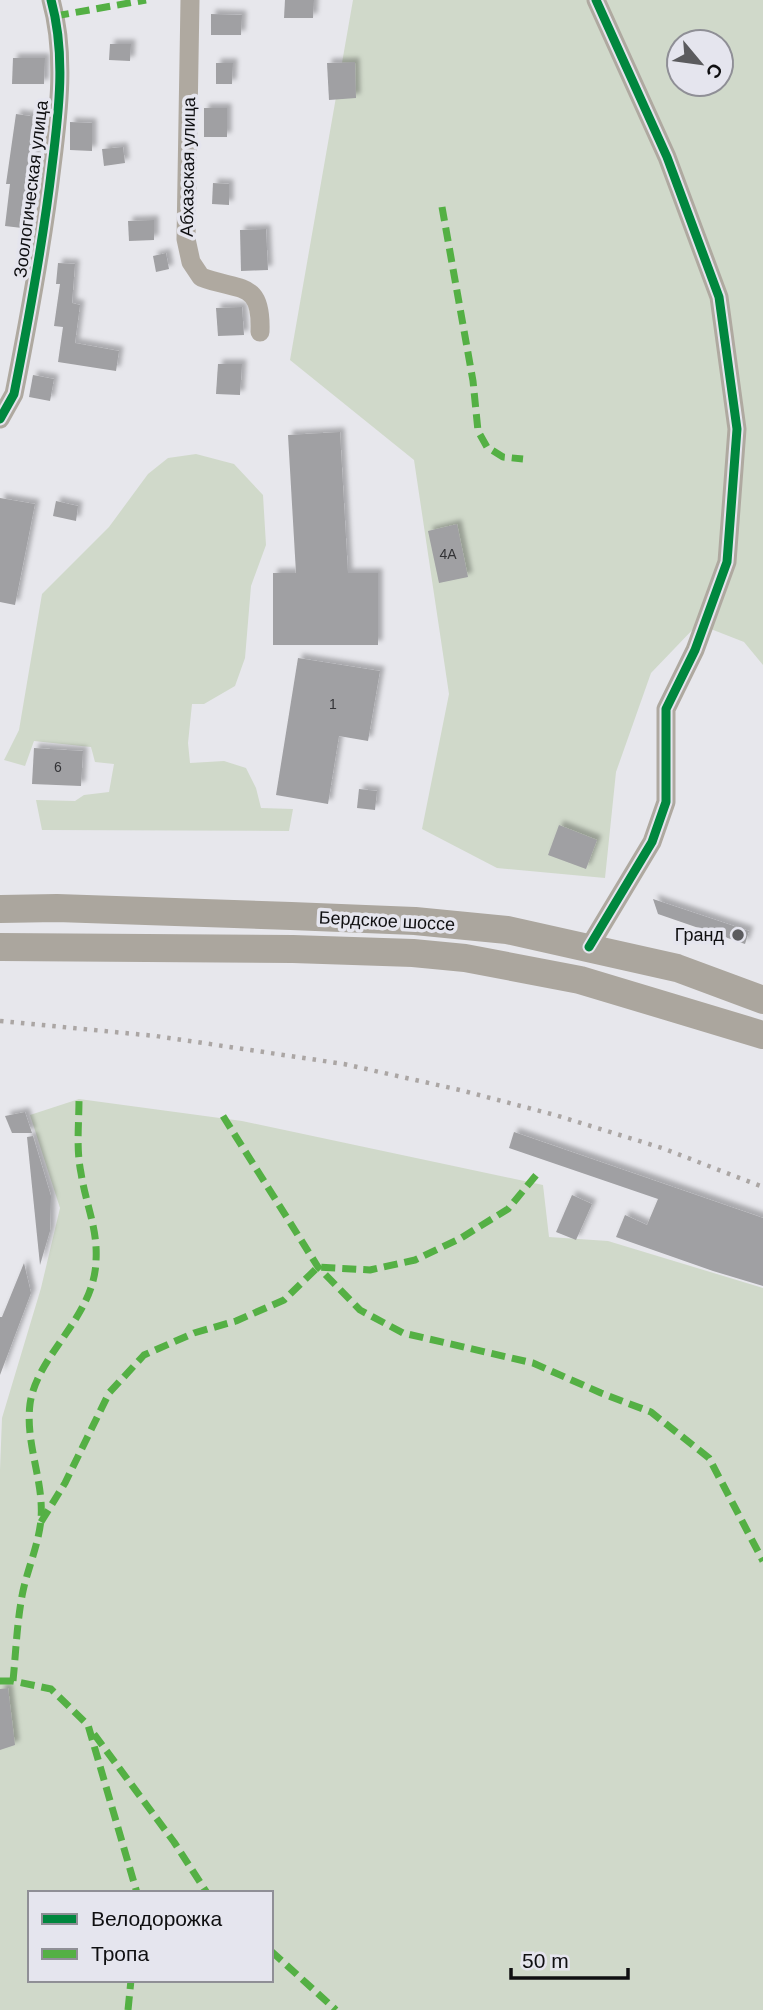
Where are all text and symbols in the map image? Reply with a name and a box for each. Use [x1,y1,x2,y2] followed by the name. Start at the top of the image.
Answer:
[665,28,735,98] north arrow
[702,60,727,82] text: С
[177,96,199,237] street label: Абхазская улица
[10,98,52,279] street label: Зоологическая улица
[439,546,457,562] house number: 4А
[329,696,337,712] house number: 1
[54,759,62,775] house number: 6
[318,907,456,935] street label: Бердское шоссе
[675,925,724,945] place label: Гранд
[730,927,746,943] marker: Гранд
[28,1891,273,1982] legend
[91,1907,222,1930] text: Велодорожка
[511,1937,628,1981] scale bar
[91,1942,149,1965] text: Тропа
[522,1949,569,1972] text: 50 m

